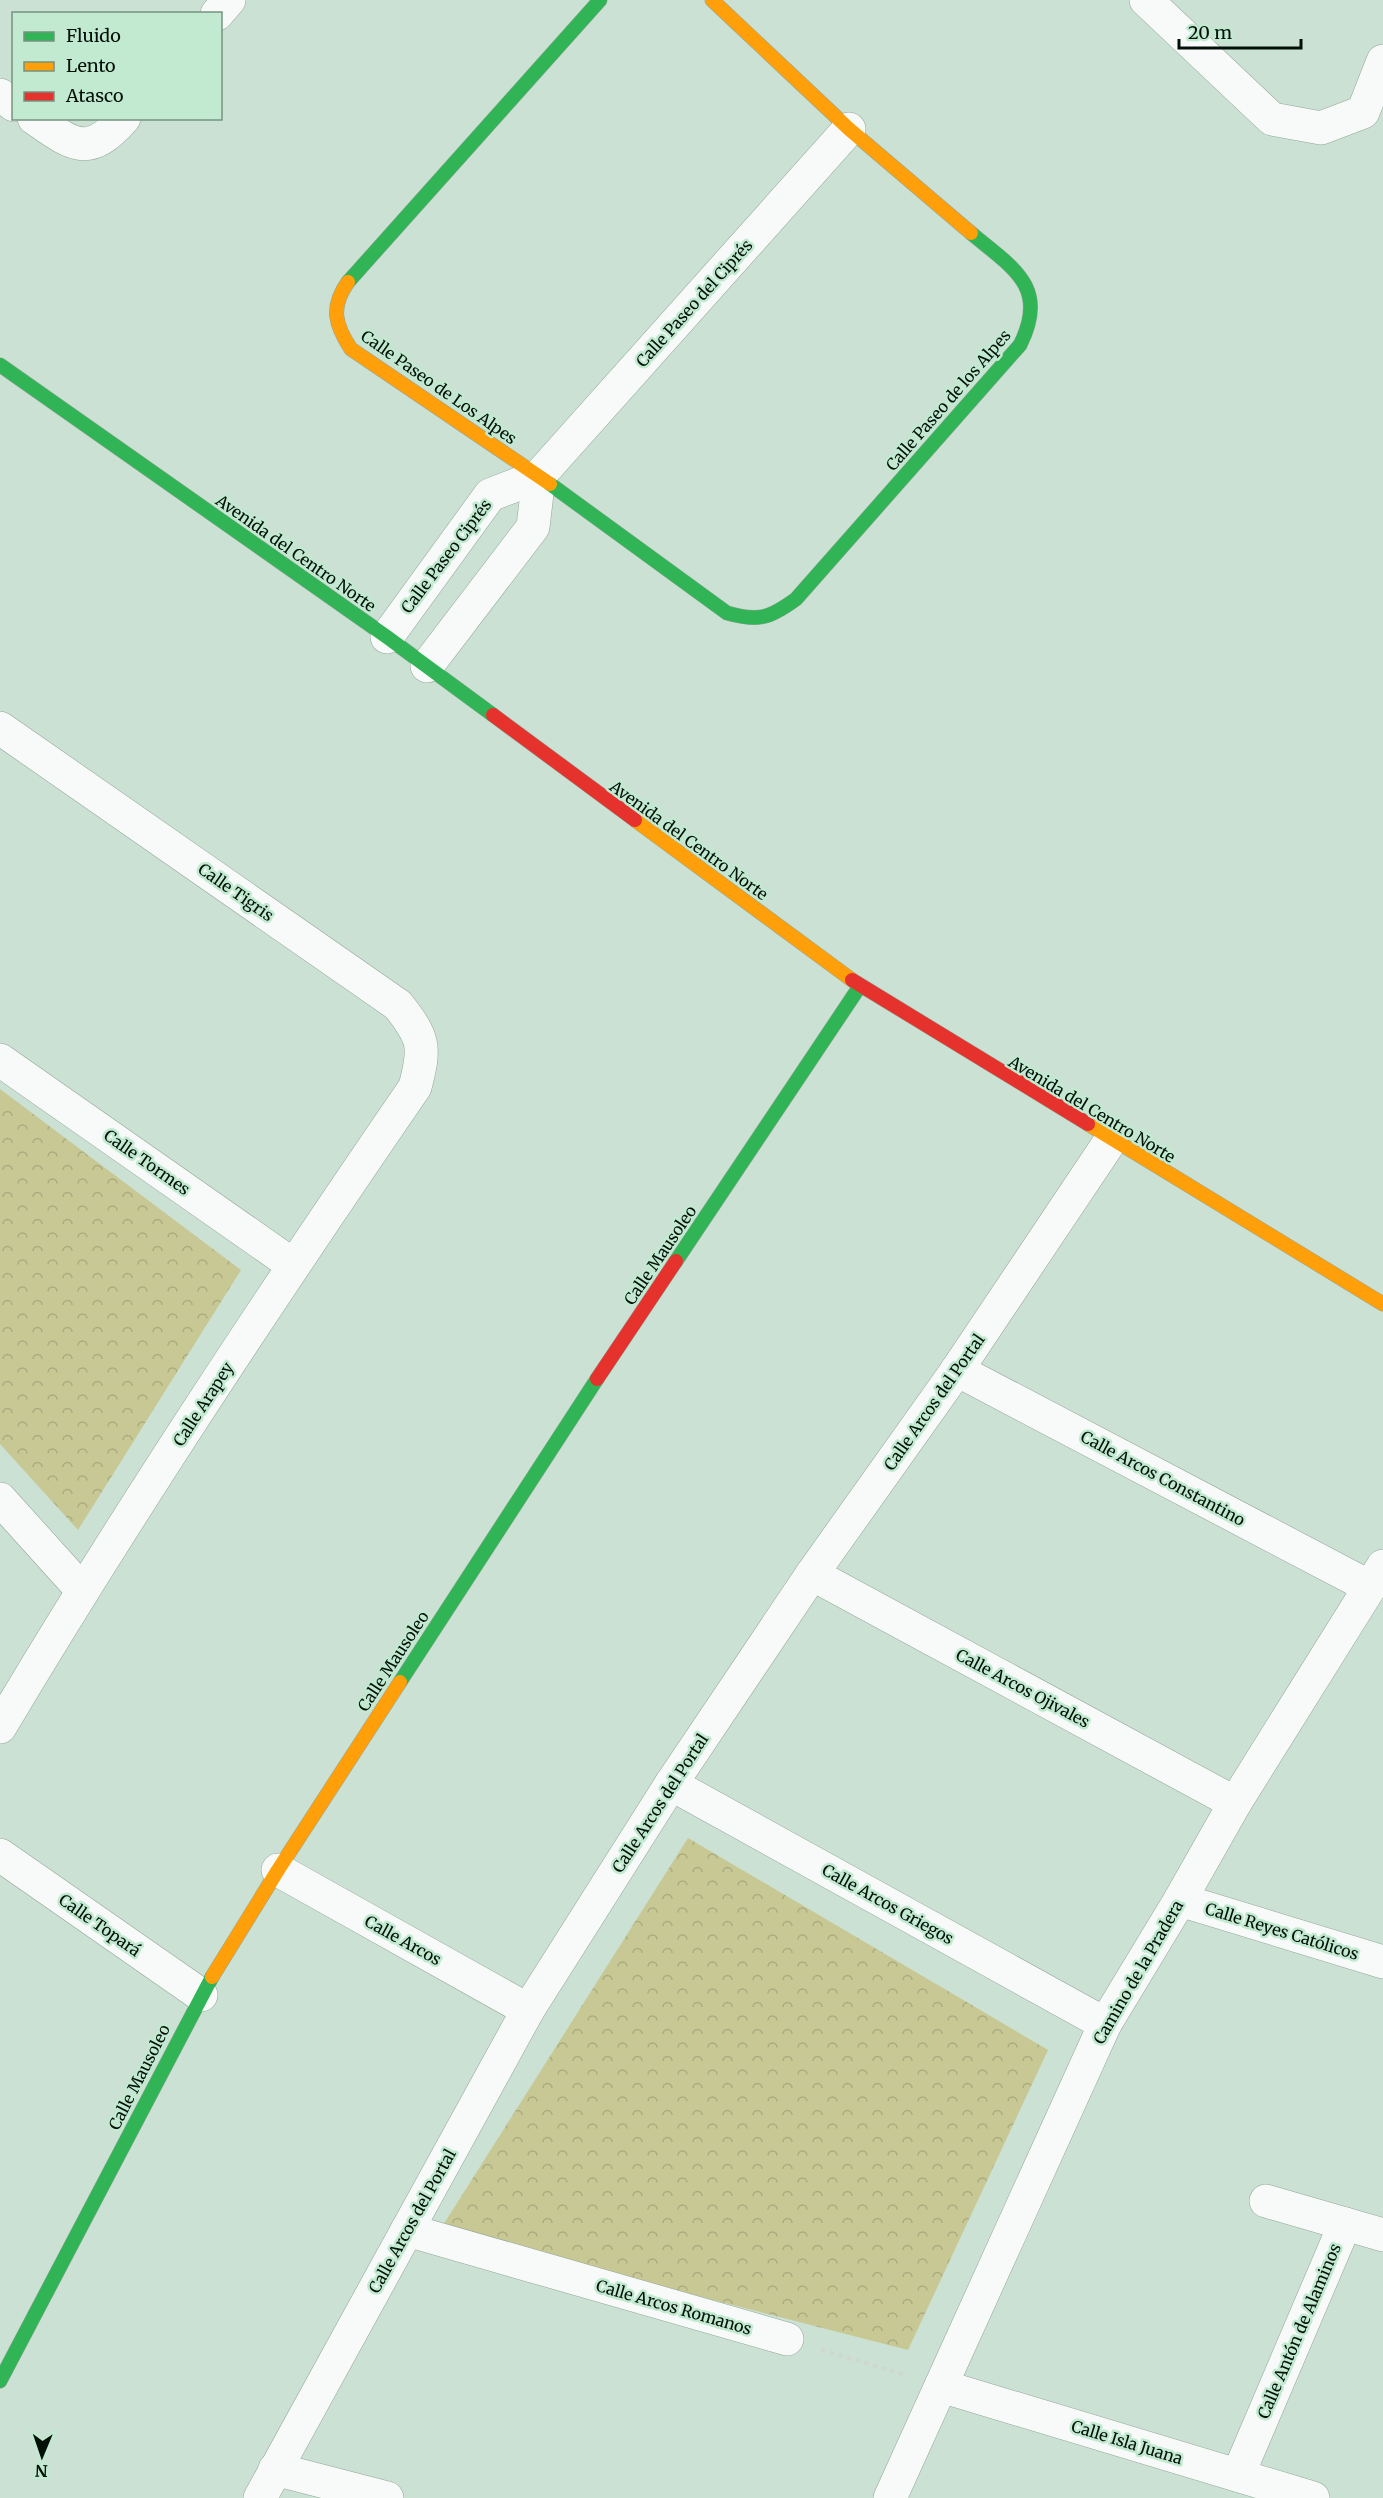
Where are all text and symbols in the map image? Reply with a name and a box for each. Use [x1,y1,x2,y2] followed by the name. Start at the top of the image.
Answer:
[12,12,222,120] legend
[1179,12,1300,50] scale bar
[1188,21,1232,44] text: 20 m
[66,24,121,47] text: Fluido
[66,54,116,77] text: Lento
[65,84,124,107] text: Atasco
[632,235,757,371] street label: Calle Paseo del Ciprés
[881,325,1015,475] street label: Calle Paseo de los Alpes
[357,326,521,448] street label: Calle Paseo de Los Alpes
[211,490,380,616] street label: Avenida del Centro Norte
[397,495,496,617] street label: Calle Paseo Ciprés
[605,775,772,904] street label: Avenida del Centro Norte
[194,859,278,925] street label: Calle Tigris
[1004,1051,1179,1167] street label: Avenida del Centro Norte
[100,1125,194,1199] street label: Calle Tormes
[619,1202,701,1308] street label: Calle Mausoleo
[879,1330,989,1474] street label: Calle Arcos del Portal
[168,1358,238,1450] street label: Calle Arapey
[1077,1426,1249,1530] street label: Calle Arcos Constantino
[353,1607,433,1715] street label: Calle Mausoleo
[953,1644,1093,1732] street label: Calle Arcos Ojivales
[608,1730,712,1876] street label: Calle Arcos del Portal
[819,1860,957,1948] street label: Calle Arcos Griegos
[55,1889,145,1961] street label: Calle Topará
[1089,1896,1188,2047] street label: Camino de la Pradera
[1203,1898,1361,1964] street label: Calle Reyes Católicos
[361,1911,445,1969] street label: Calle Arcos
[104,2021,174,2133] street label: Calle Mausoleo
[364,2145,460,2297] street label: Calle Arcos del Portal
[1253,2240,1345,2422] street label: Calle Antón de Alaminos
[594,2275,754,2339] street label: Calle Arcos Romanos
[1069,2416,1185,2469] street label: Calle Isla Juana
[12,2426,72,2486] north arrow
[34,2461,48,2481] text: N

